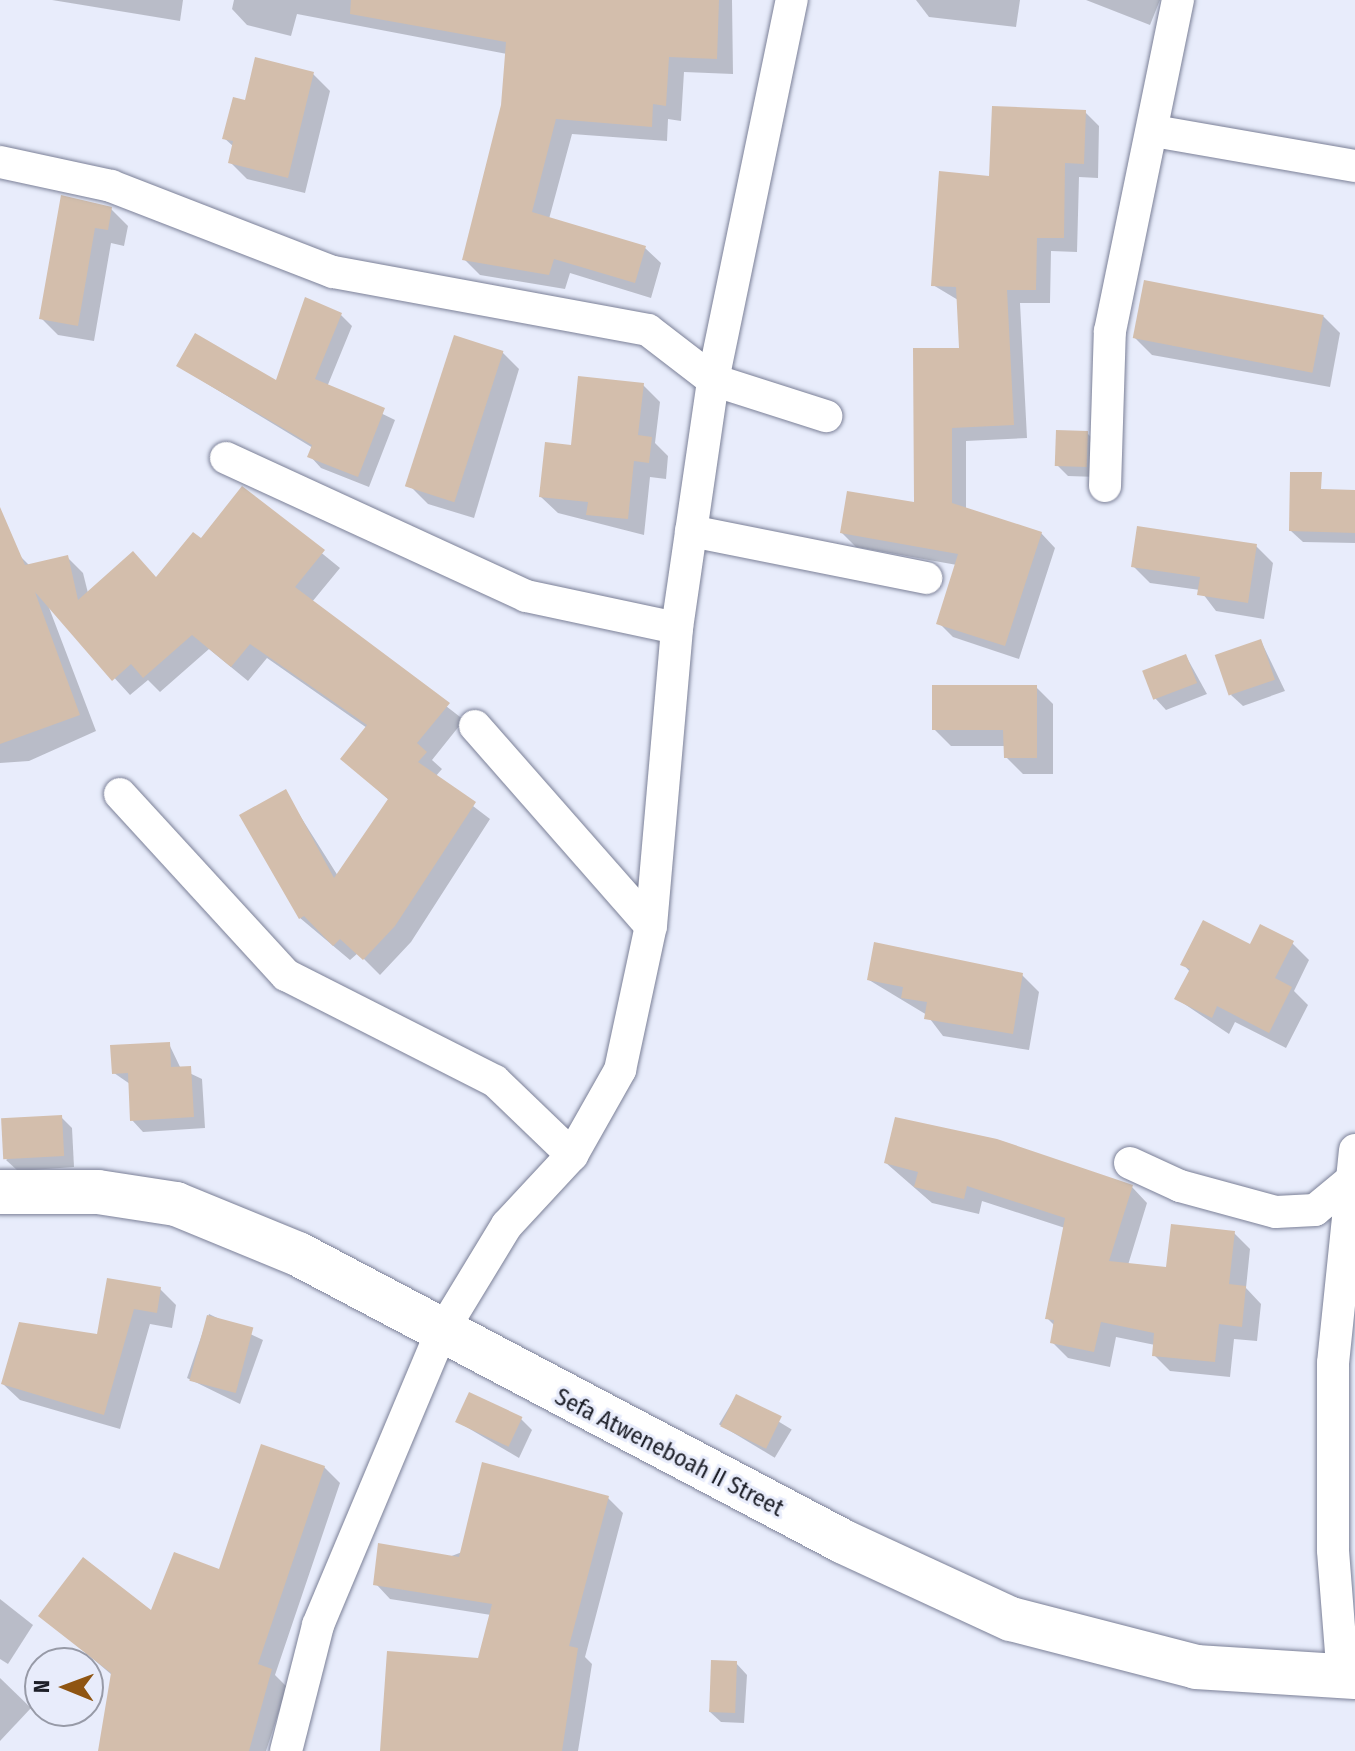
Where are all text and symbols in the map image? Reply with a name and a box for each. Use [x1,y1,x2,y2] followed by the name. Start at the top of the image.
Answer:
[550,1383,788,1523] street label: Sefa Atweneboah II Street
[24,1647,104,1727] north arrow
[28,1680,55,1693] text: N

